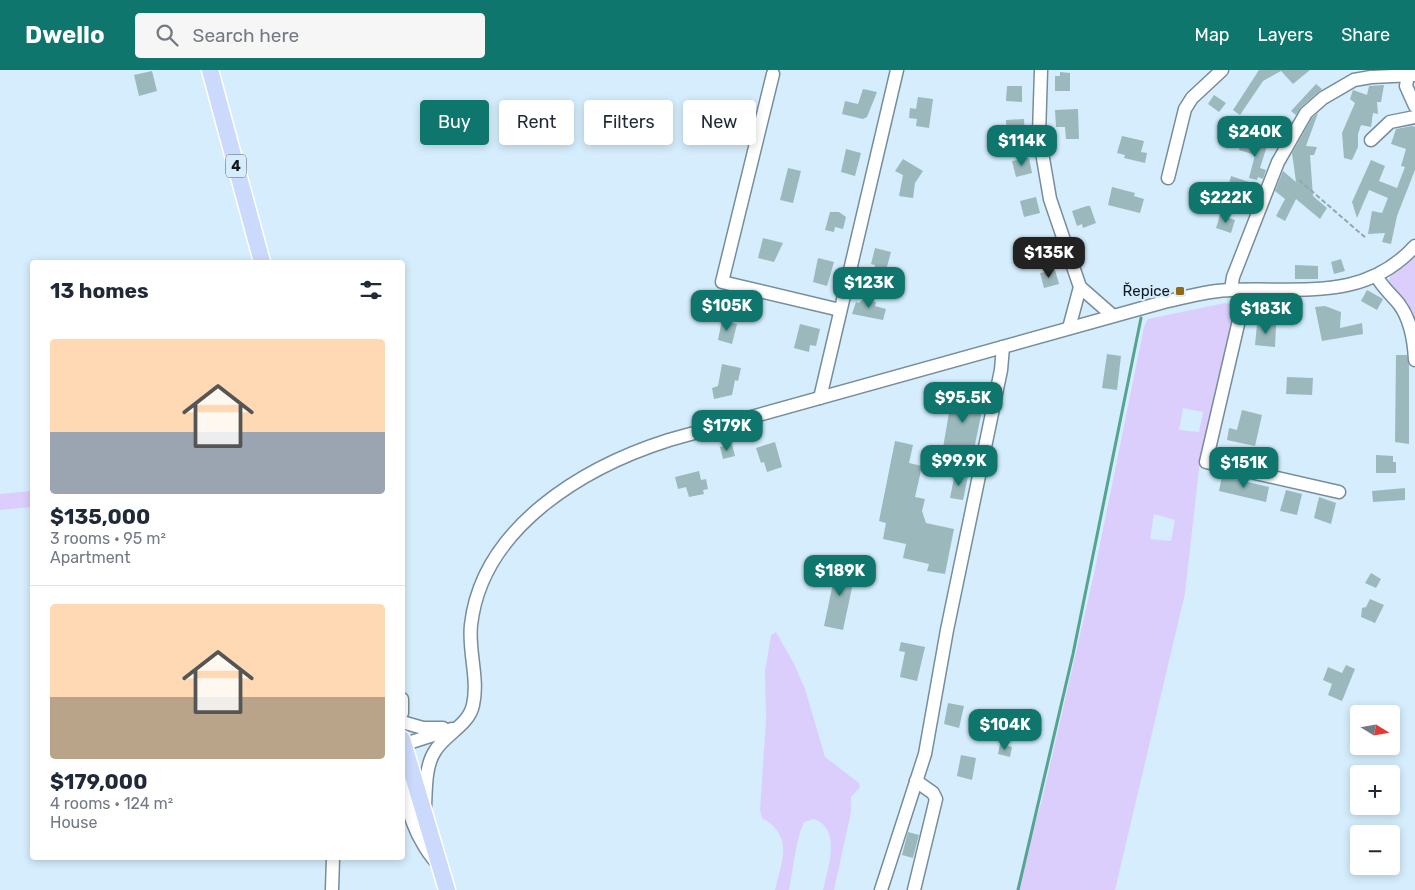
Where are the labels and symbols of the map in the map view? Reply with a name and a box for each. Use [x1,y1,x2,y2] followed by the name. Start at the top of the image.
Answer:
[1220,116,1290,158] pin: $240K
[987,124,1057,167] pin: $114K
[226,154,246,178] road number: 4
[1191,182,1261,224] pin: $222K
[1014,236,1084,279] pin: $135K
[834,266,904,309] pin: $123K
[1123,282,1170,300] place label: Řepice
[1174,285,1186,297] marker: Řepice
[692,290,762,332] pin: $105K
[1231,292,1301,335] pin: $183K
[922,382,1004,424] pin: $95.5K
[692,410,762,452] pin: $179K
[918,444,1000,487] pin: $99.9K
[1209,446,1279,489] pin: $151K
[805,554,875,597] pin: $189K
[1350,705,1400,755] north arrow
[970,708,1040,751] pin: $104K

